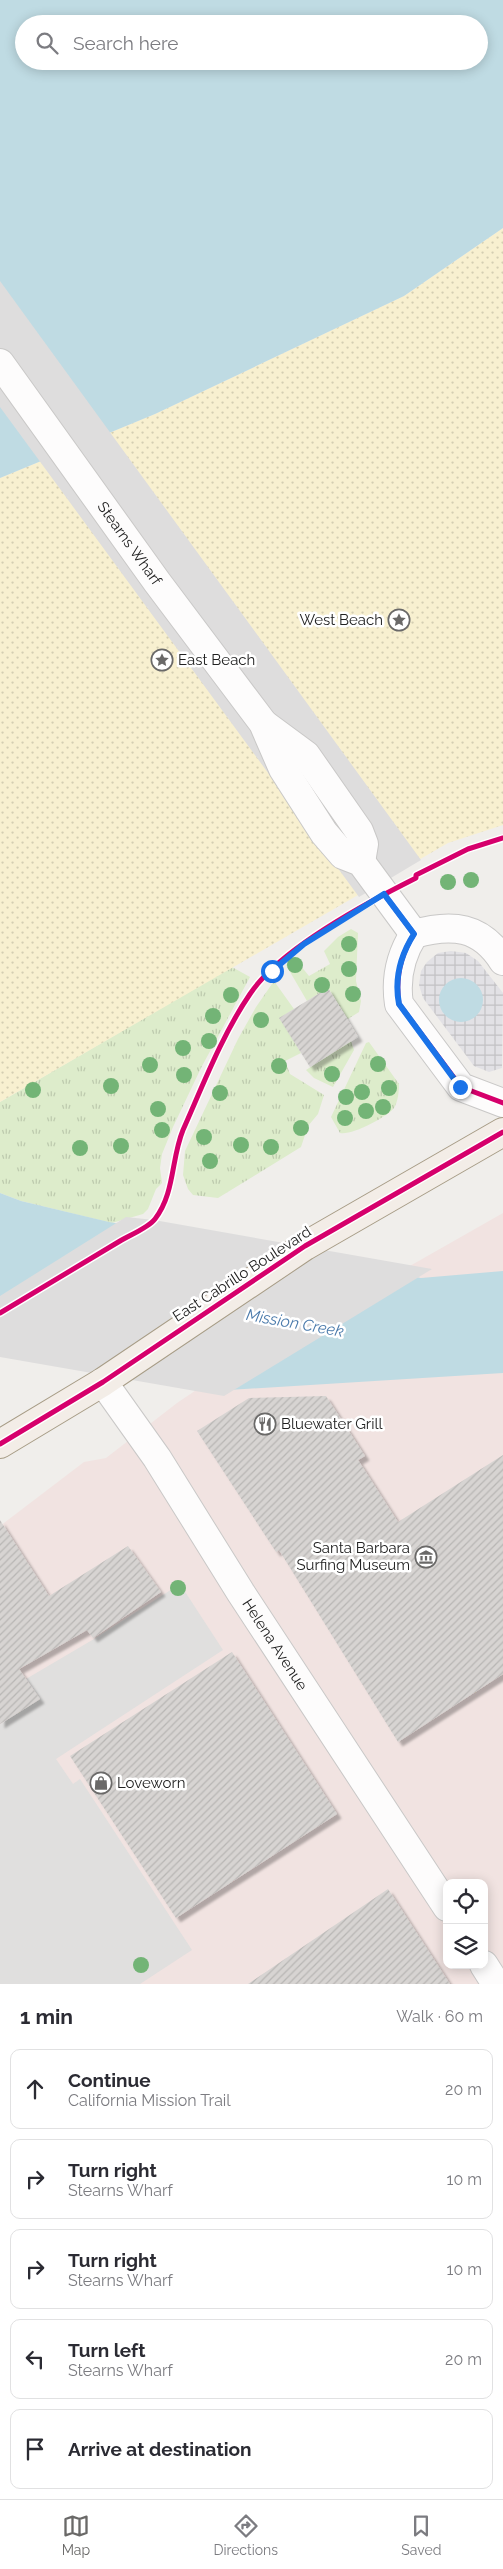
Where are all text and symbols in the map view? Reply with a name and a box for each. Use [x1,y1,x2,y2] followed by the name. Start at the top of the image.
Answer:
[15,15,488,70] search box
[33,29,61,57] icon: search
[73,32,179,54] text: Search here
[93,498,166,589] street label: Stearns Wharf
[387,608,411,632] place icon: West Beach
[299,611,383,629] place label: West Beach
[150,648,174,672] place icon: East Beach
[178,651,255,669] place label: East Beach
[261,960,284,983] route start
[449,1076,472,1099] route end
[169,1223,315,1325] street label: East Cabrillo Boulevard
[245,1305,346,1341] water label: Mission Creek
[253,1412,277,1436] restaurant icon: Bluewater Grill
[281,1415,383,1433] place label: Bluewater Grill
[297,1539,410,1574] place label: Santa Barbara Surfing Museum
[414,1545,438,1569] museum icon: Santa Barbara Surfing Museum
[238,1596,311,1694] street label: Helena Avenue
[89,1771,113,1795] shop icon: Loveworn
[117,1774,185,1792] place label: Loveworn
[443,1879,488,1969] map controls
[443,1879,488,1924] button: locate
[443,1924,488,1969] button: layers
[20,2004,73,2029] text: 1 min
[396,2007,483,2026] text: Walk · 60 m
[68,2069,151,2091] text: Continue
[21,2075,49,2103] icon: ahead
[445,2080,482,2099] text: 20 m
[68,2091,231,2110] text: California Mission Trail
[68,2159,157,2181] text: Turn right
[21,2165,49,2193] icon: right
[447,2170,482,2189] text: 10 m
[68,2181,173,2200] text: Stearns Wharf
[68,2249,157,2271] text: Turn right
[21,2255,49,2283] icon: right
[447,2260,482,2279] text: 10 m
[68,2271,173,2290] text: Stearns Wharf
[68,2339,145,2361] text: Turn left
[21,2345,49,2373] icon: left
[445,2350,482,2369] text: 20 m
[68,2361,173,2380] text: Stearns Wharf
[21,2435,49,2463] icon: arrive
[68,2438,252,2460] text: Arrive at destination
[62,2512,90,2558] tab: Map
[213,2512,278,2558] tab: Directions
[401,2512,441,2558] tab: Saved

